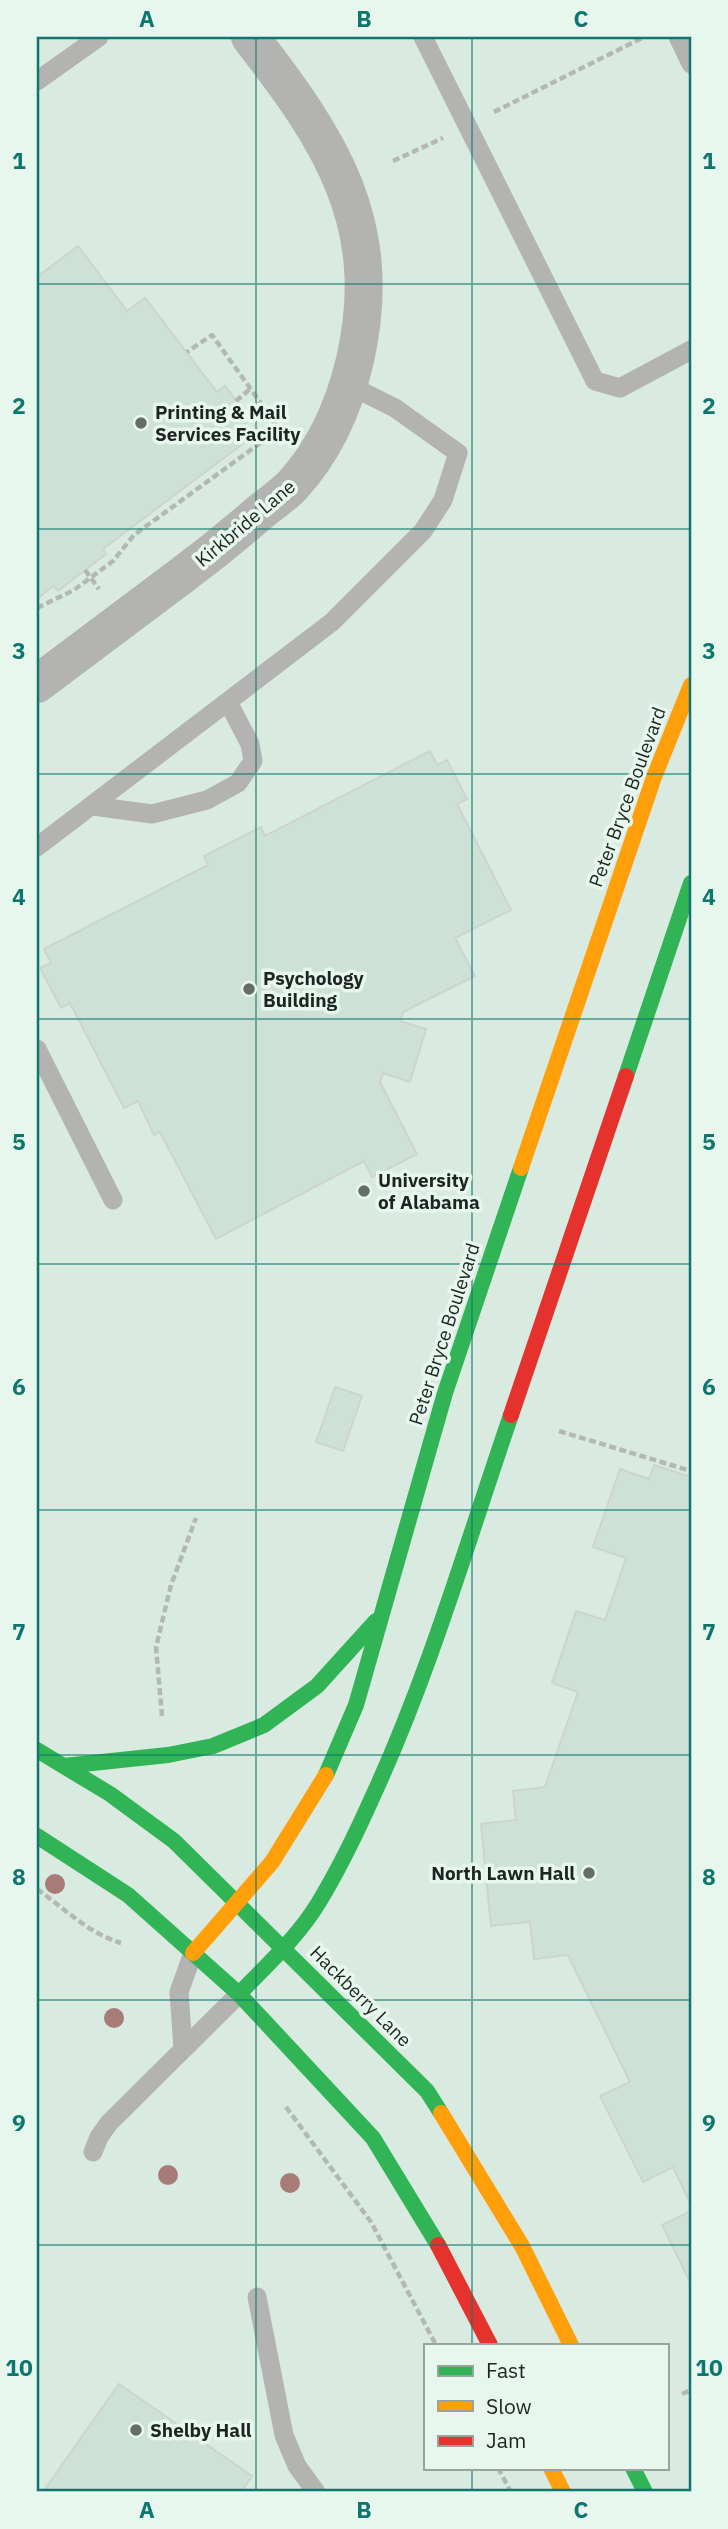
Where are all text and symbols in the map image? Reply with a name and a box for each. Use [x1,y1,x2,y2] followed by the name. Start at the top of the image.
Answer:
[139,3,155,33] text: A
[356,3,372,33] text: B
[574,3,589,33] text: C
[12,145,26,175] text: 1
[702,145,716,175] text: 1
[12,390,26,420] text: 2
[702,390,716,420] text: 2
[155,400,301,446] place label: Printing & Mail Services Facility
[133,415,149,431] marker: Printing & Mail Services Facility
[190,474,300,572] street label: Kirkbride Lane
[12,635,26,665] text: 3
[702,635,716,665] text: 3
[583,704,671,890] street label: Peter Bryce Boulevard
[12,881,26,911] text: 4
[702,881,716,911] text: 4
[263,966,364,1012] place label: Psychology Building
[241,981,257,997] marker: Psychology Building
[12,1126,26,1156] text: 5
[702,1126,716,1156] text: 5
[378,1168,480,1214] place label: University of Alabama
[356,1183,372,1199] marker: University of Alabama
[403,1240,485,1428] street label: Peter Bryce Boulevard
[12,1371,26,1401] text: 6
[702,1371,716,1401] text: 6
[12,1616,26,1646] text: 7
[702,1616,716,1646] text: 7
[12,1861,26,1891] text: 8
[431,1861,575,1885] place label: North Lawn Hall
[702,1861,716,1891] text: 8
[581,1865,597,1881] marker: North Lawn Hall
[305,1940,417,2052] street label: Hackberry Lane
[12,2107,26,2137] text: 9
[702,2107,716,2137] text: 9
[424,2344,668,2470] legend
[5,2352,33,2382] text: 10
[695,2352,723,2382] text: 10
[486,2356,526,2384] text: Fast
[486,2392,532,2420] text: Slow
[150,2418,252,2442] place label: Shelby Hall
[128,2422,144,2438] marker: Shelby Hall
[486,2426,526,2454] text: Jam
[139,2494,155,2524] text: A
[356,2494,372,2524] text: B
[574,2494,589,2524] text: C

